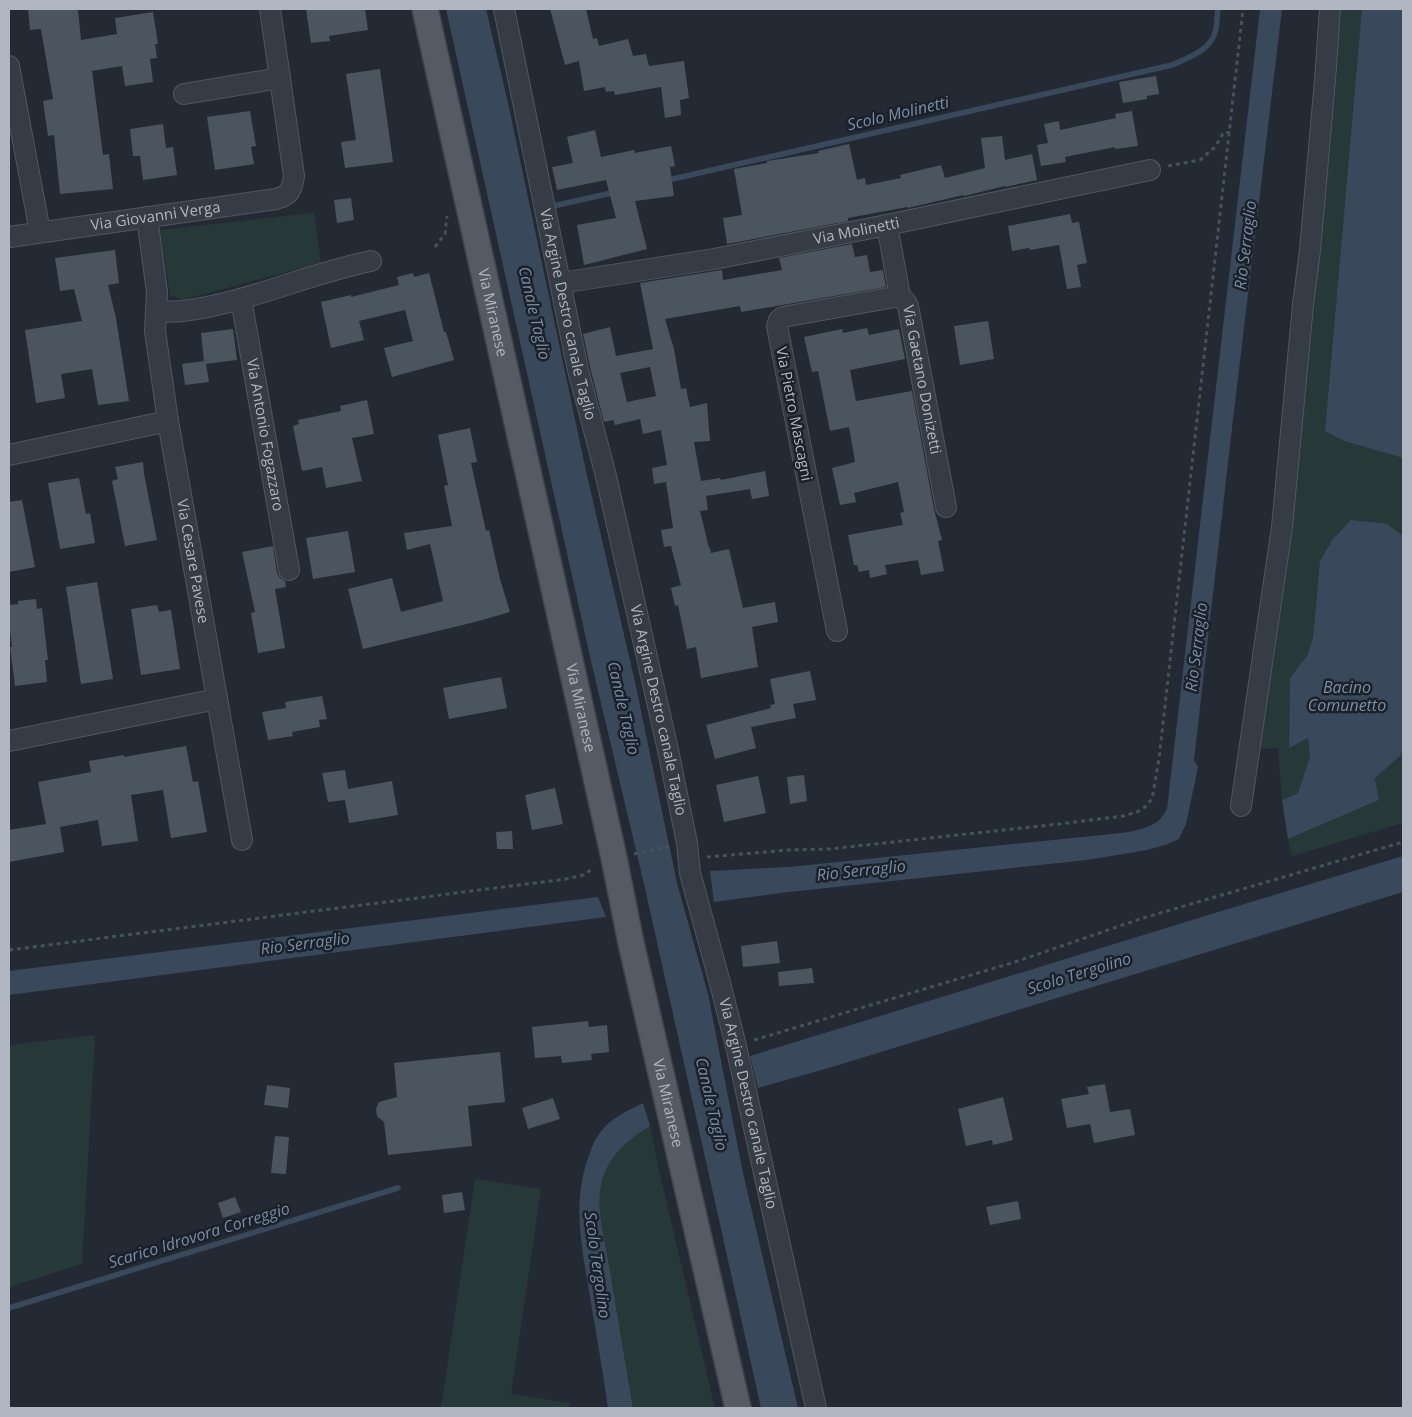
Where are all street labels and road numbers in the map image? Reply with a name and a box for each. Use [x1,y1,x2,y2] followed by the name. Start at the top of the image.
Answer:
[89,196,221,234] street label: Via Giovanni Verga
[536,207,602,422] street label: Via Argine Destro canale Taglio
[811,212,901,248] street label: Via Molinetti
[474,266,513,358] street label: Via Miranese
[899,303,947,456] street label: Via Gaetano Donizetti
[772,345,818,483] street label: Via Pietro Mascagni
[243,357,289,513] street label: Via Antonio Fogazzaro
[173,497,215,625] street label: Via Cesare Pavese
[626,602,692,817] street label: Via Argine Destro canale Taglio
[562,662,601,754] street label: Via Miranese
[715,996,783,1211] street label: Via Argine Destro canale Taglio
[649,1057,689,1149] street label: Via Miranese

